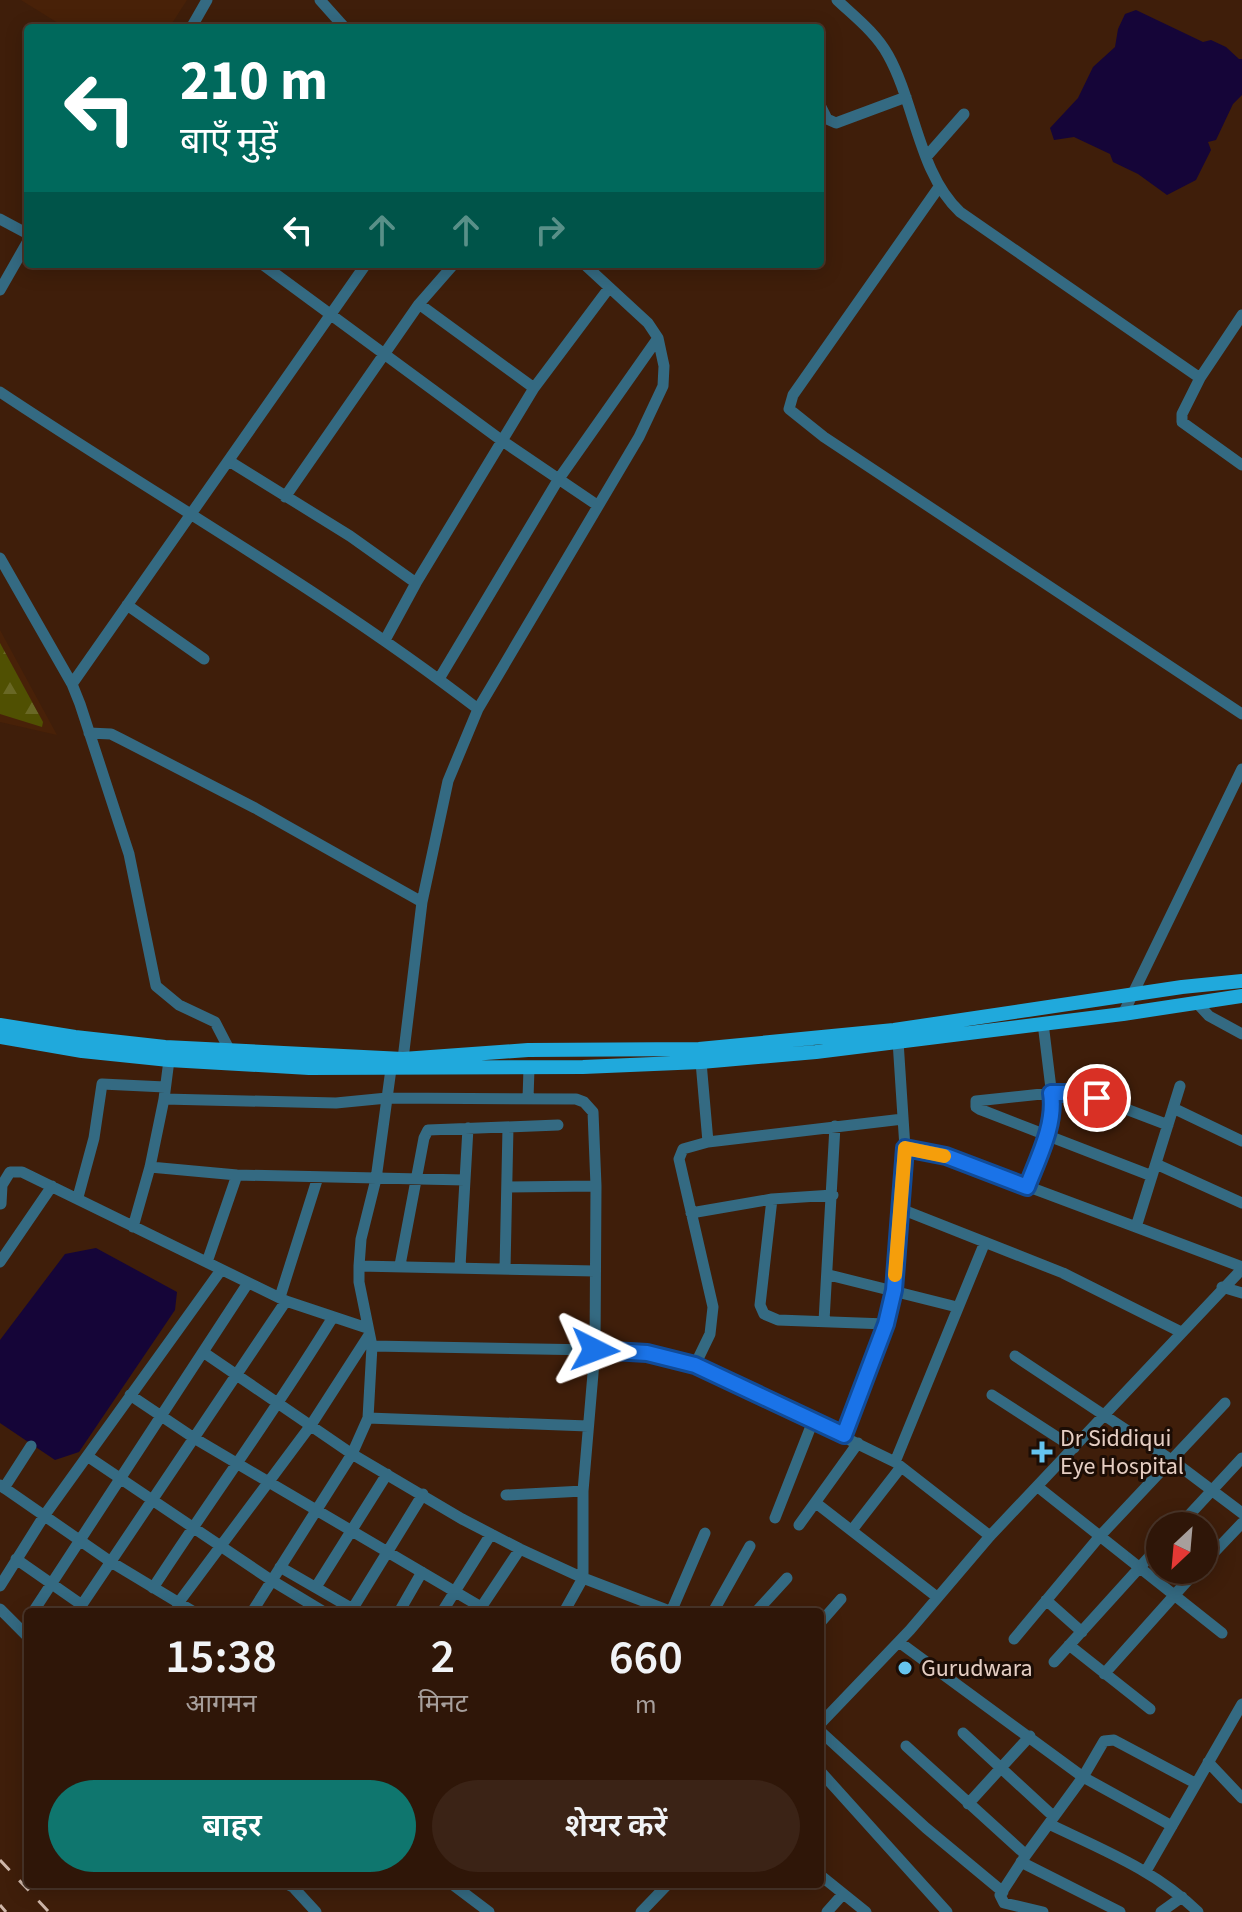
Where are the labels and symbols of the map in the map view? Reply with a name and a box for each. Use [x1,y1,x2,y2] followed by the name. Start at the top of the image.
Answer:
[1063,1064,1131,1132] pin
[553,1308,637,1392] position arrow
[1060,1421,1184,1484] place label: Dr Siddiqui Eye Hospital
[1031,1441,1053,1463] marker: Dr Siddiqui Eye Hospital
[1146,1512,1218,1584] north arrow
[921,1651,1033,1686] place label: Gurudwara
[896,1659,914,1677] marker: Gurudwara

